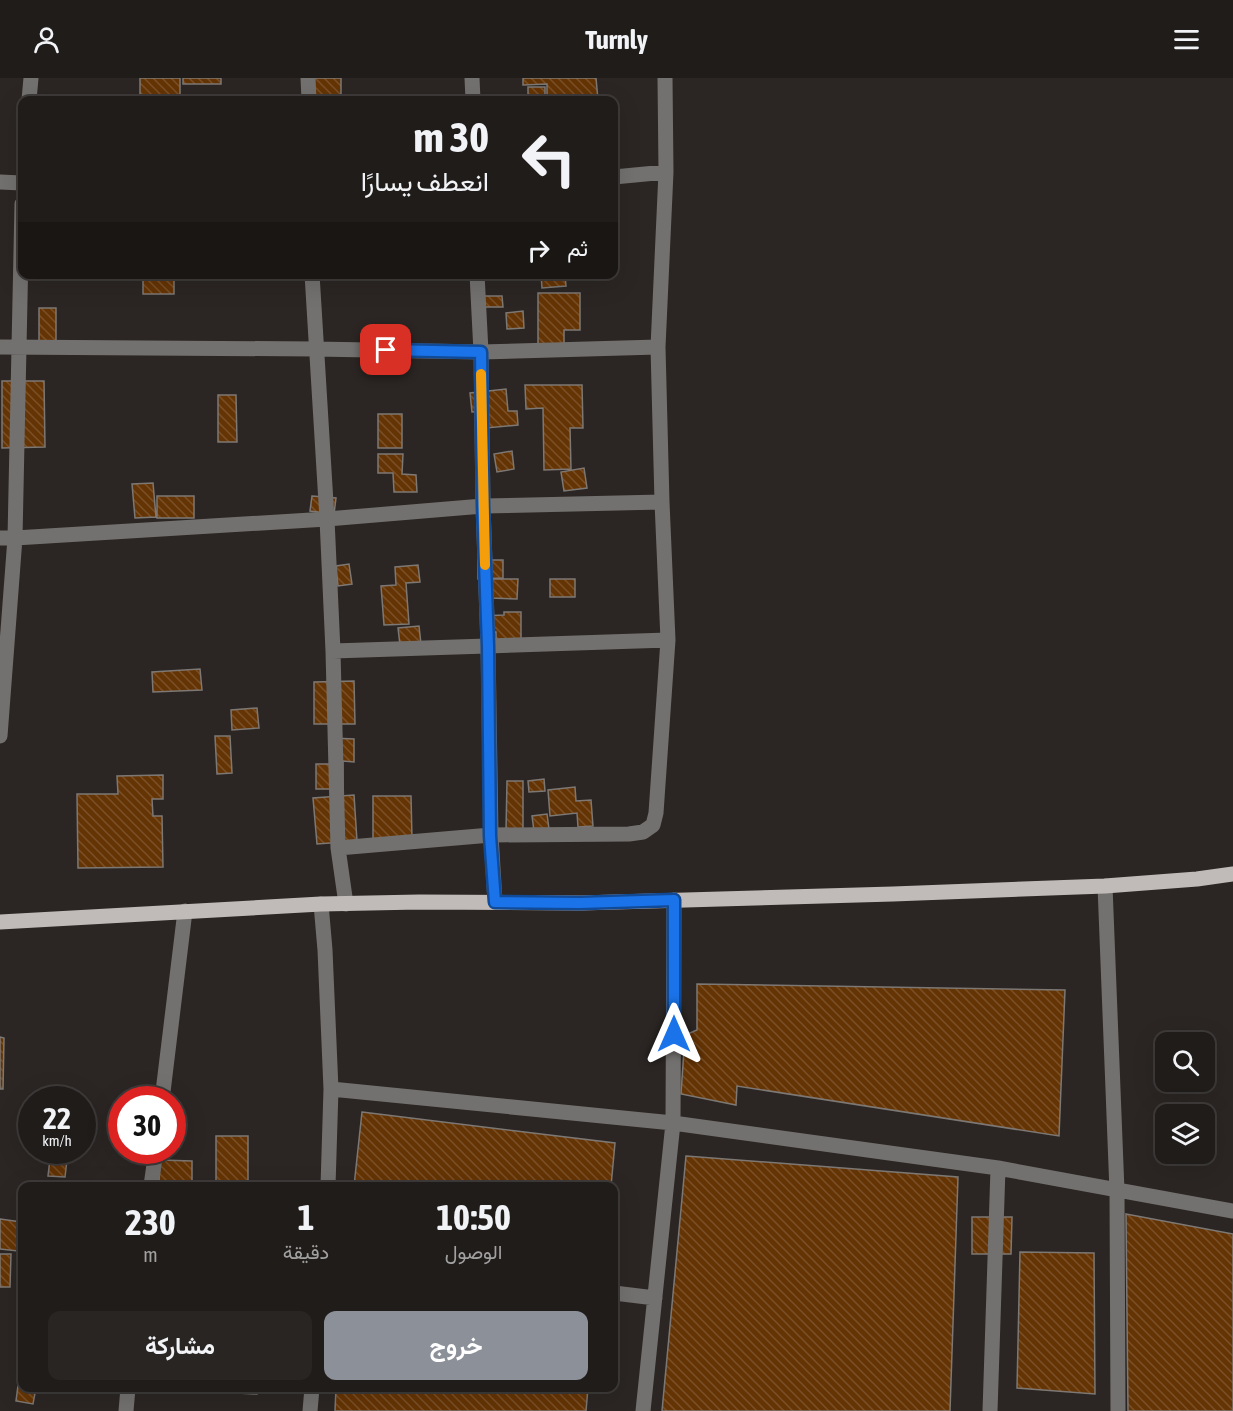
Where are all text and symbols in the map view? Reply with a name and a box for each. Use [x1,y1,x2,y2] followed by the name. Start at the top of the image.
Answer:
[30,23,63,56] icon: person
[1170,23,1203,56] icon: menu
[585,24,648,55] text: Turnly
[414,113,489,161] text: 30 m
[510,120,588,198] icon: left
[361,166,489,197] text: انعطف يسارًا
[522,234,555,267] icon: right
[567,235,588,261] text: ثم
[360,324,411,375] pin
[369,333,402,366] icon: arrive
[642,1002,706,1066] position arrow
[1155,1032,1215,1164] map controls
[1155,1032,1215,1092] button: search
[108,1086,186,1164] speed limit sign: 30
[43,1101,71,1135] text: 22
[1155,1104,1215,1164] button: layers
[42,1132,72,1149] text: km/h
[298,1196,314,1238] text: 1
[436,1196,511,1238] text: 10:50
[125,1201,176,1243] text: 230
[283,1240,329,1263] text: دقيقة
[445,1240,502,1263] text: الوصول
[143,1243,158,1266] text: m
[48,1311,312,1380] button: مشاركة
[324,1311,588,1380] button: خروج

